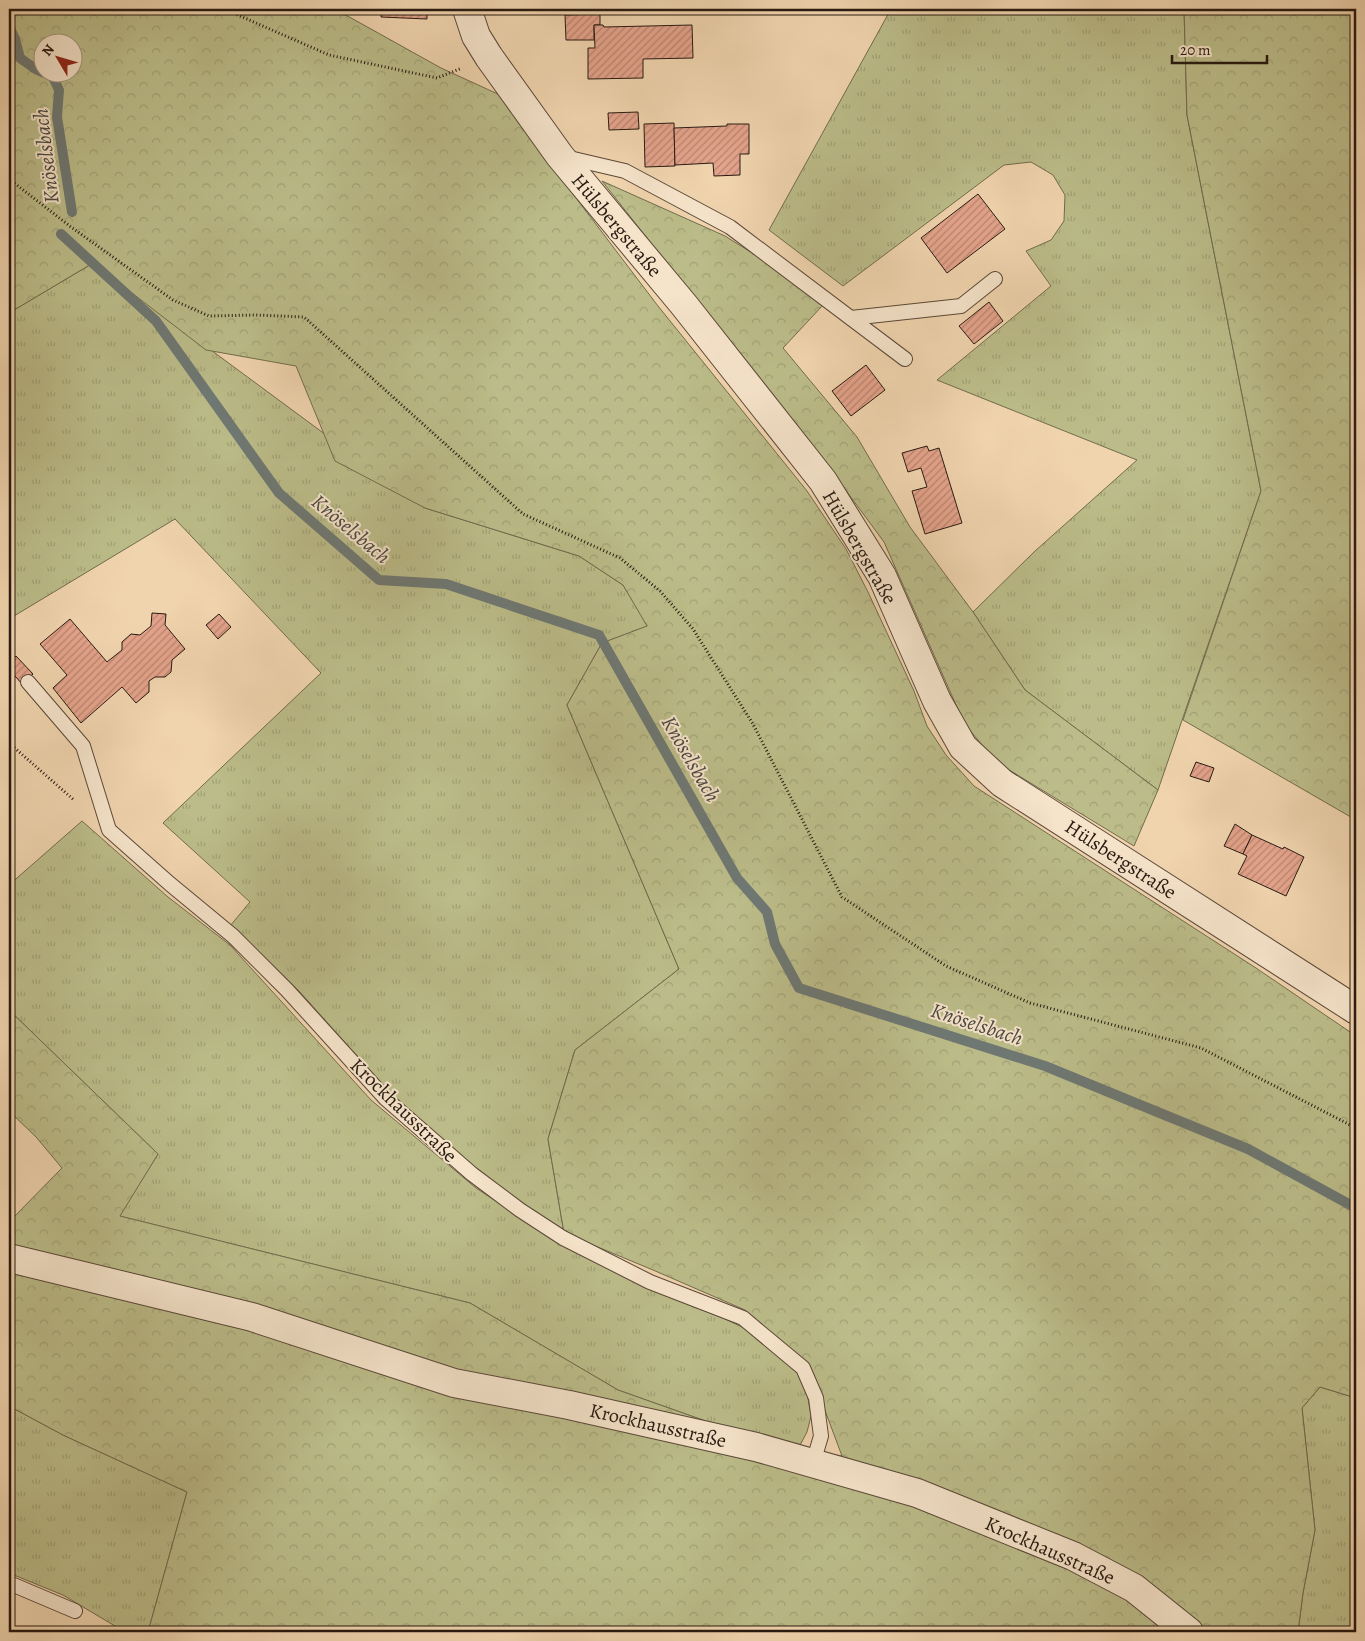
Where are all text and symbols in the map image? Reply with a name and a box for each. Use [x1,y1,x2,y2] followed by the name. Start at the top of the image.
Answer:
[32,32,82,82] north arrow
[1172,32,1268,64] scale bar
[38,40,59,60] text: N
[1180,40,1211,60] text: 20 m
[26,107,66,205] water label: Knöselsbach
[565,168,668,283] street label: Hülsbergstraße
[816,485,903,609] street label: Hülsbergstraße
[305,488,397,570] water label: Knöselsbach
[655,711,727,807] water label: Knöselsbach
[1060,813,1182,906] street label: Hülsbergstraße
[927,996,1027,1052] water label: Knöselsbach
[344,1052,463,1169] street label: Krockhausstraße
[587,1397,729,1454] street label: Krockhausstraße
[981,1510,1119,1591] street label: Krockhausstraße

